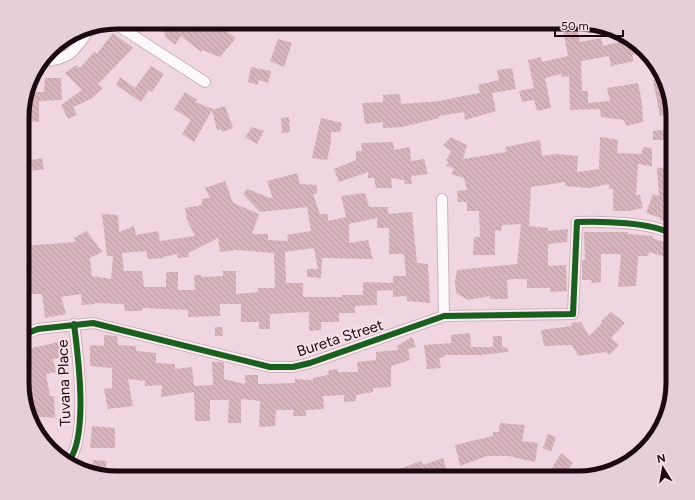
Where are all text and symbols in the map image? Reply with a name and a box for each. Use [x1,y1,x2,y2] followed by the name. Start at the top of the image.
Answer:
[555,12,623,38] scale bar
[561,19,589,33] text: 50 m
[295,315,386,360] street label: Bureta Street
[53,339,75,427] street label: Tuvana Place
[643,448,683,488] north arrow
[656,451,667,466] text: N

